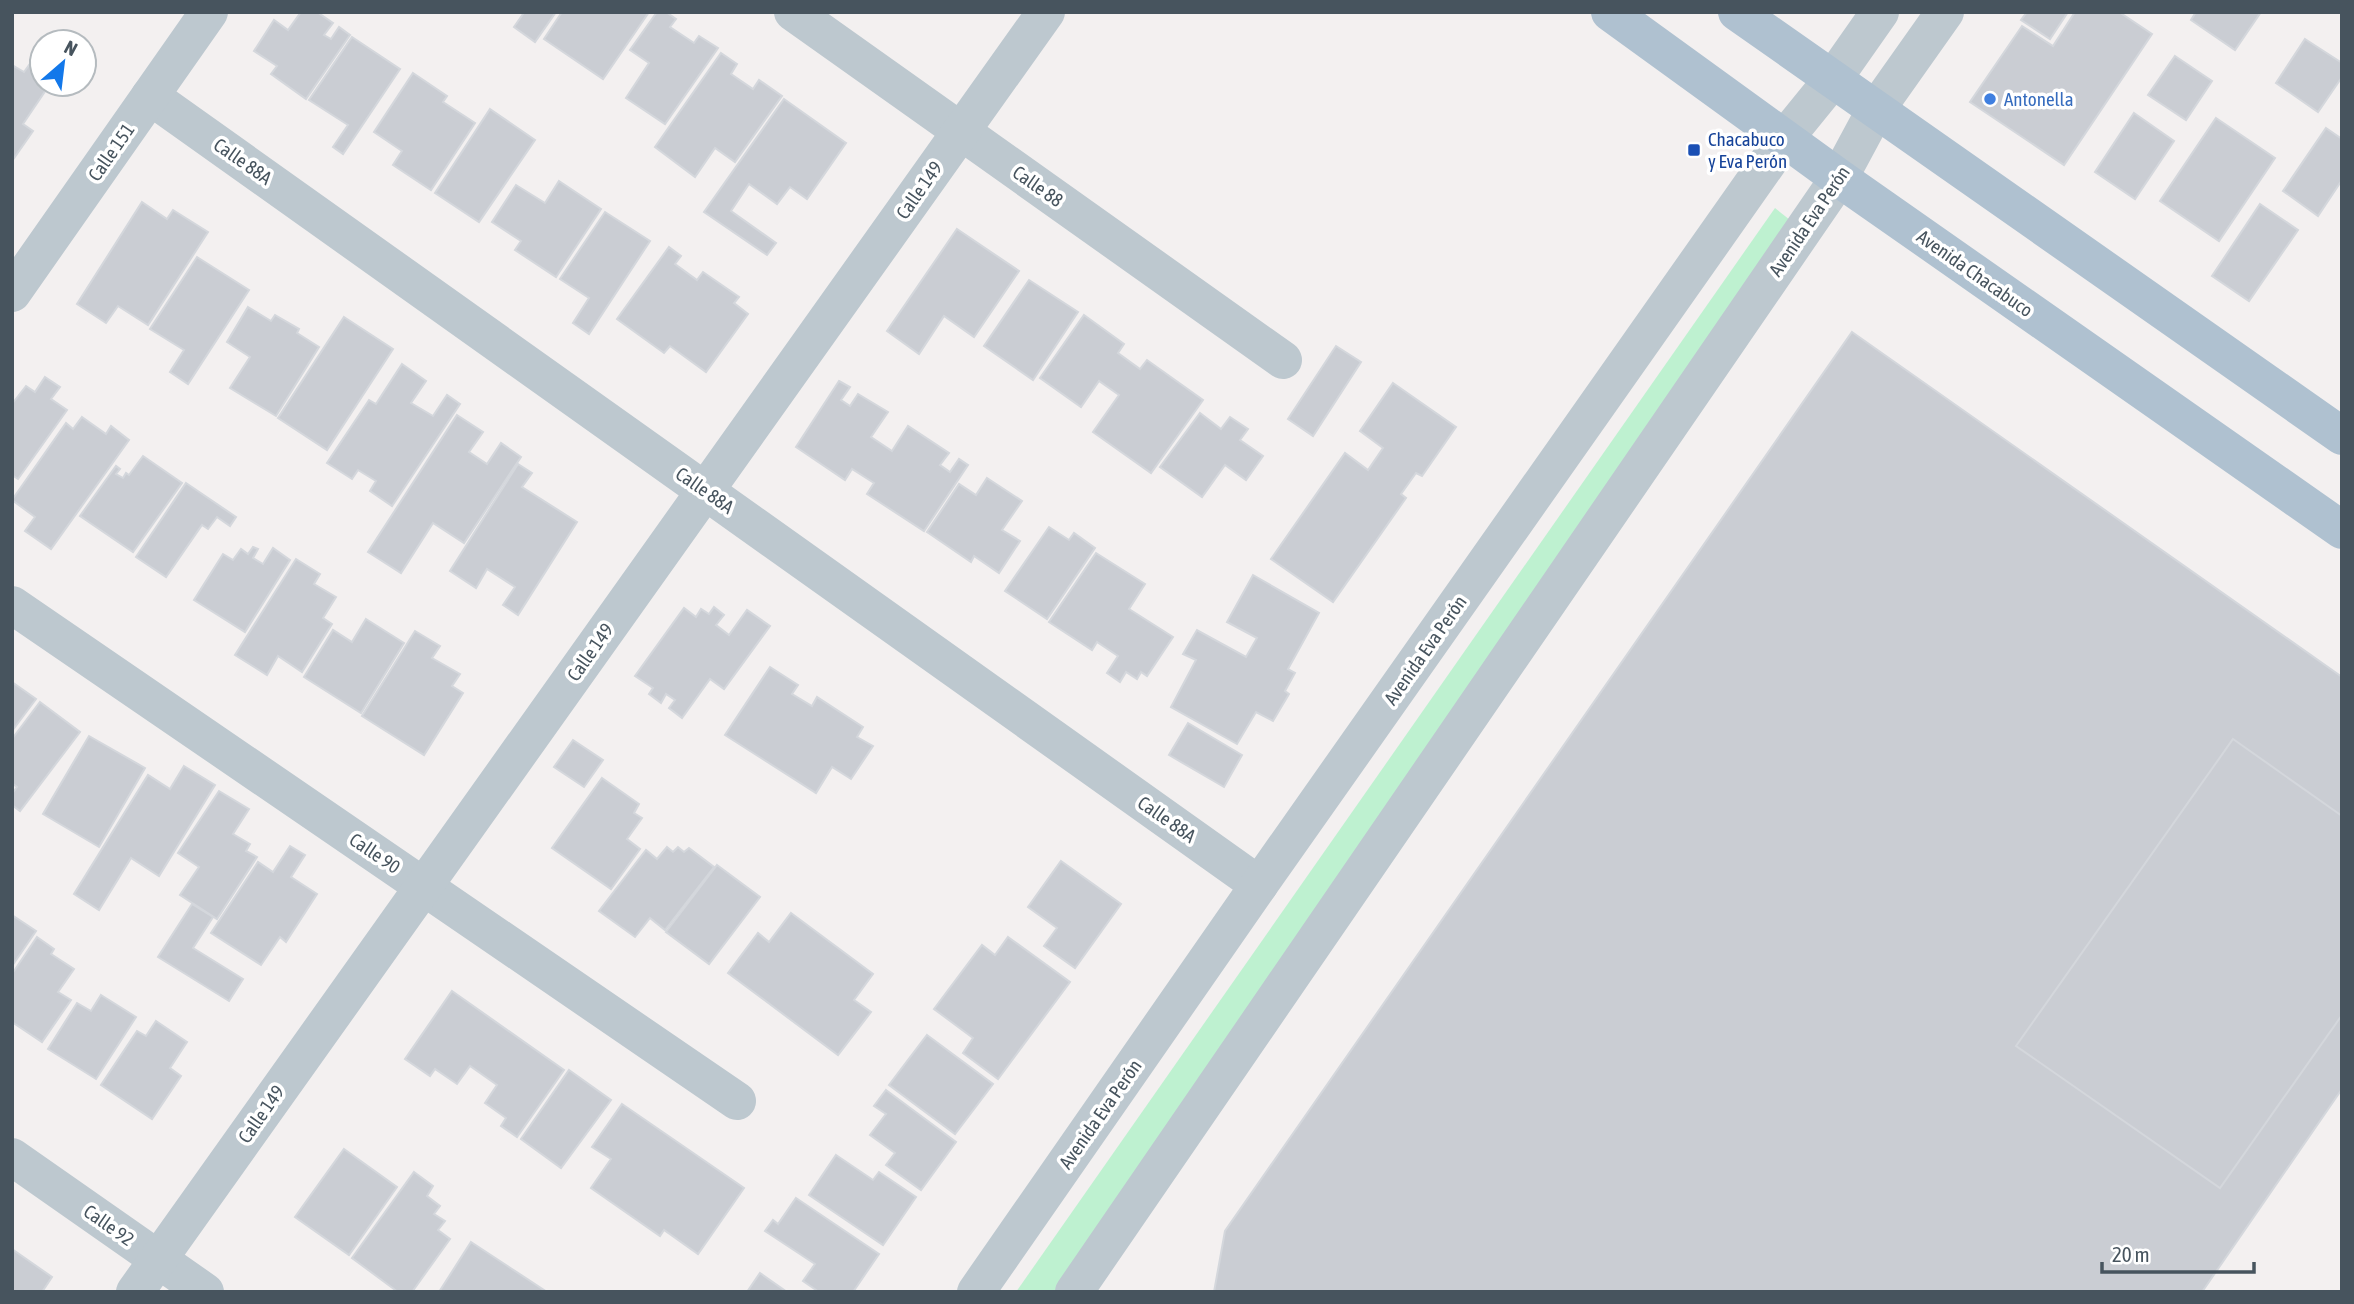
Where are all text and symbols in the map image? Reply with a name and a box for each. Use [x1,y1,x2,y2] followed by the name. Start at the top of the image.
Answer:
[28,28,98,98] north arrow
[61,36,81,60] text: N
[2004,88,2073,110] place label: Antonella
[1982,91,1998,107] marker: Antonella
[83,119,139,185] street label: Calle 151
[1708,128,1787,172] place label: Chacabuco y Eva Perón
[210,133,277,189] street label: Calle 88A
[1686,142,1702,158] marker: Chacabuco y Eva Perón
[891,157,947,223] street label: Calle 149
[1009,161,1067,211] street label: Calle 88
[1764,162,1854,280] street label: Avenida Eva Perón
[1913,225,2037,321] street label: Avenida Chacabuco
[672,462,739,518] street label: Calle 88A
[1379,591,1471,709] street label: Avenida Eva Perón
[562,619,618,685] street label: Calle 149
[1134,791,1201,847] street label: Calle 88A
[345,828,405,878] street label: Calle 90
[1054,1055,1146,1173] street label: Avenida Eva Perón
[233,1081,289,1147] street label: Calle 149
[80,1200,138,1250] street label: Calle 92
[2102,1230,2254,1274] scale bar
[2112,1242,2150,1266] text: 20 m

